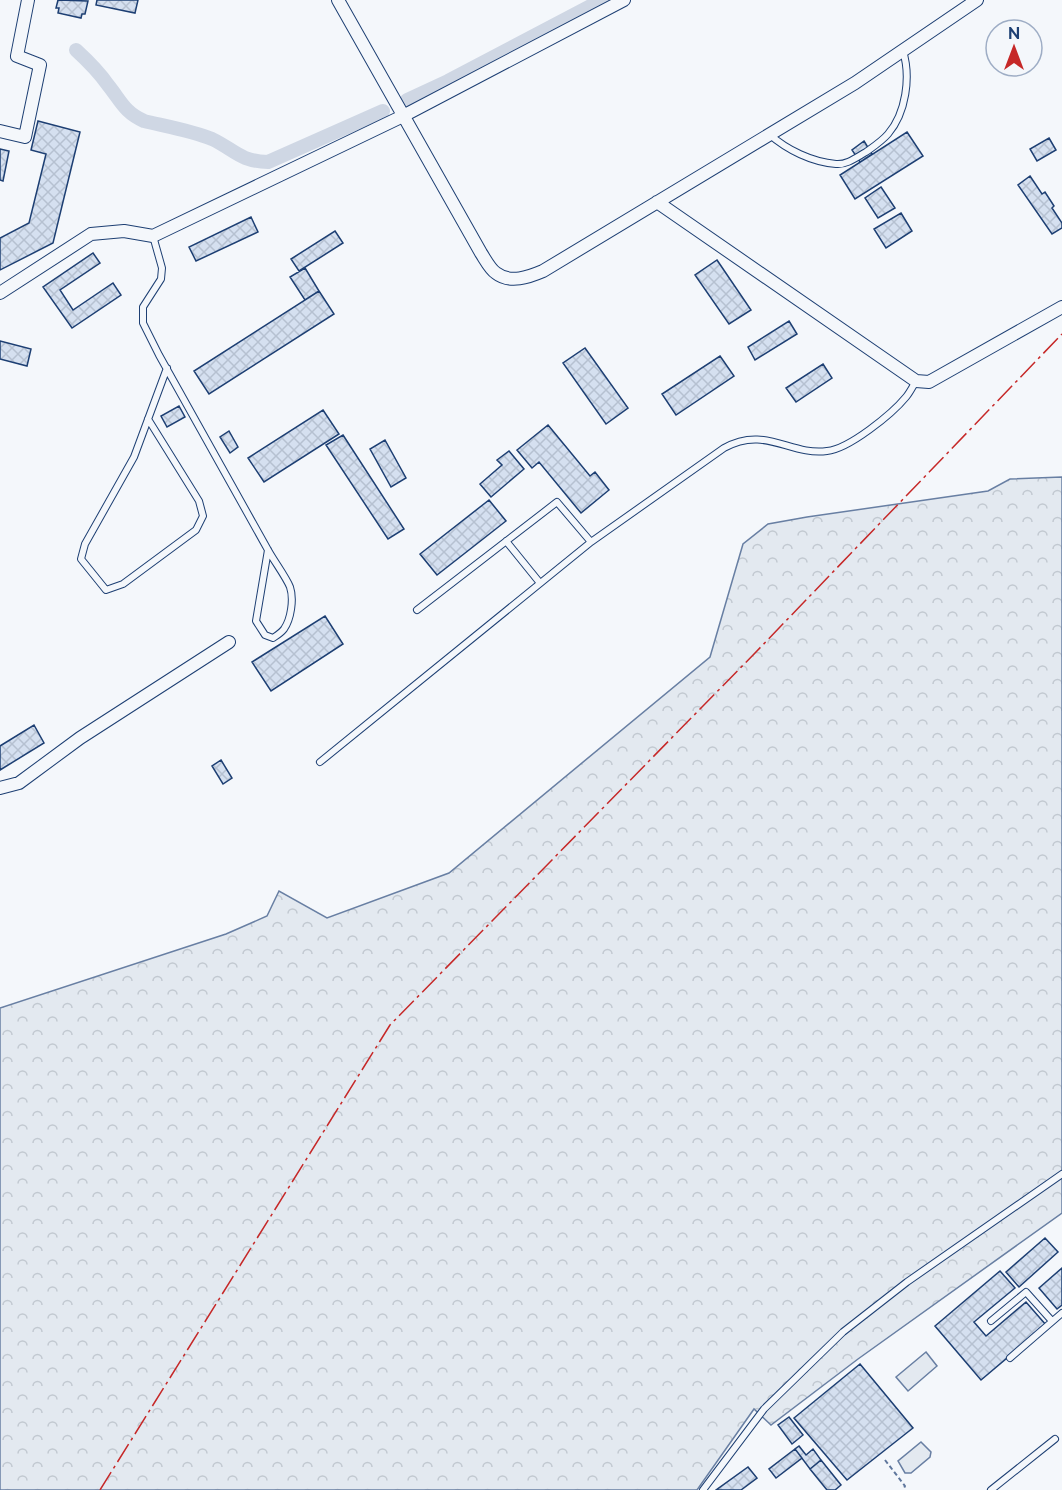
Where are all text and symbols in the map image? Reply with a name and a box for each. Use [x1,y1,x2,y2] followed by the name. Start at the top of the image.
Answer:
[984,18,1044,78] north arrow
[1008,24,1020,43] text: N

